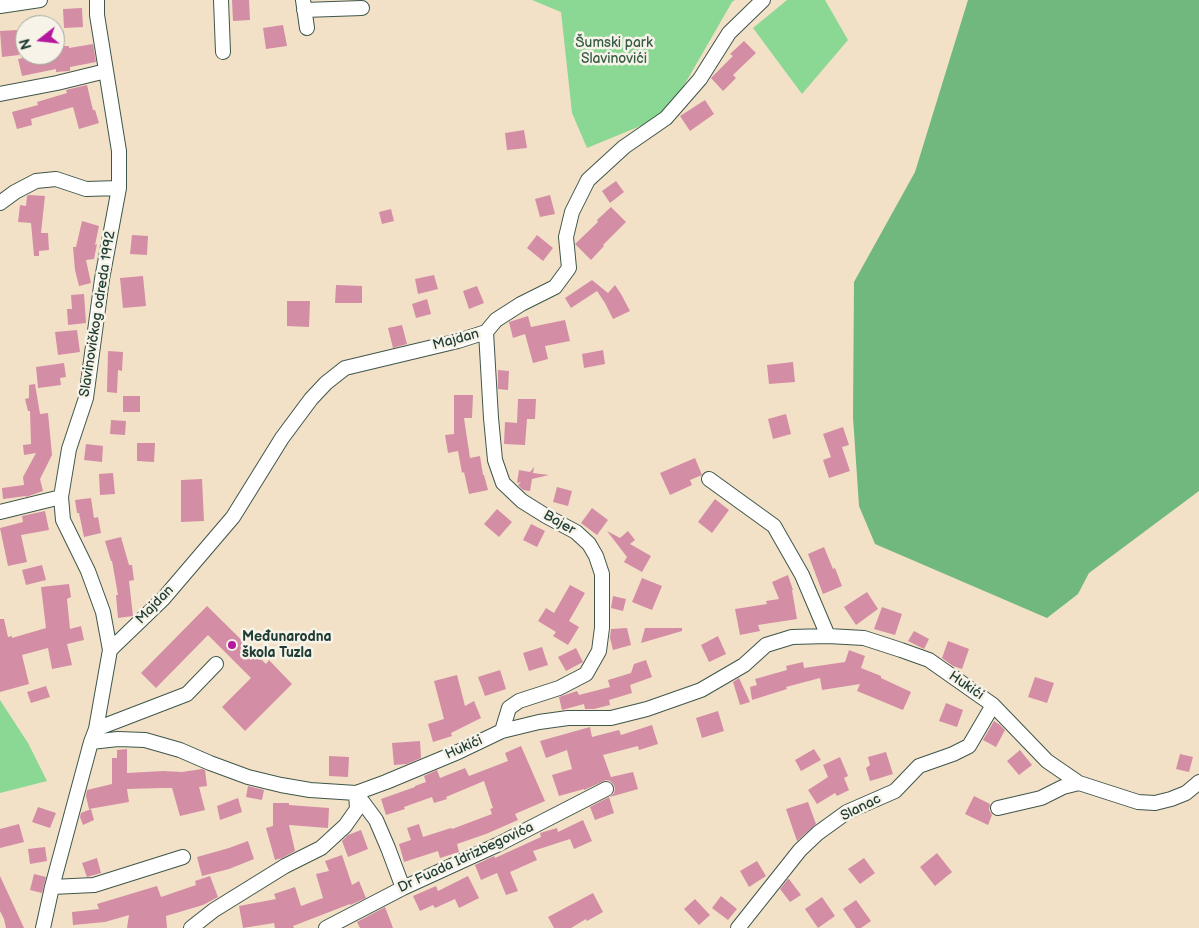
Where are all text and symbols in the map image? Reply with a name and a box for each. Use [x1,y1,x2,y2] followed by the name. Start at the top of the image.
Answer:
[15,15,65,65] north arrow
[575,35,653,68] park label: Šumski park Slavinovići
[16,37,36,51] text: N
[77,230,119,398] street label: Slavinovičkog odreda 1992
[431,326,481,354] street label: Majdan
[540,507,578,539] street label: Bajer
[133,582,177,628] street label: Majdan
[242,629,332,662] place label: Međunarodna škola Tuzla
[226,639,238,651] marker: Međunarodna škola Tuzla
[945,668,987,704] street label: Hukići
[443,732,485,764] street label: Hukići
[838,791,884,825] street label: Slanac
[396,819,536,897] street label: Dr Fuada Idrizbegovića

